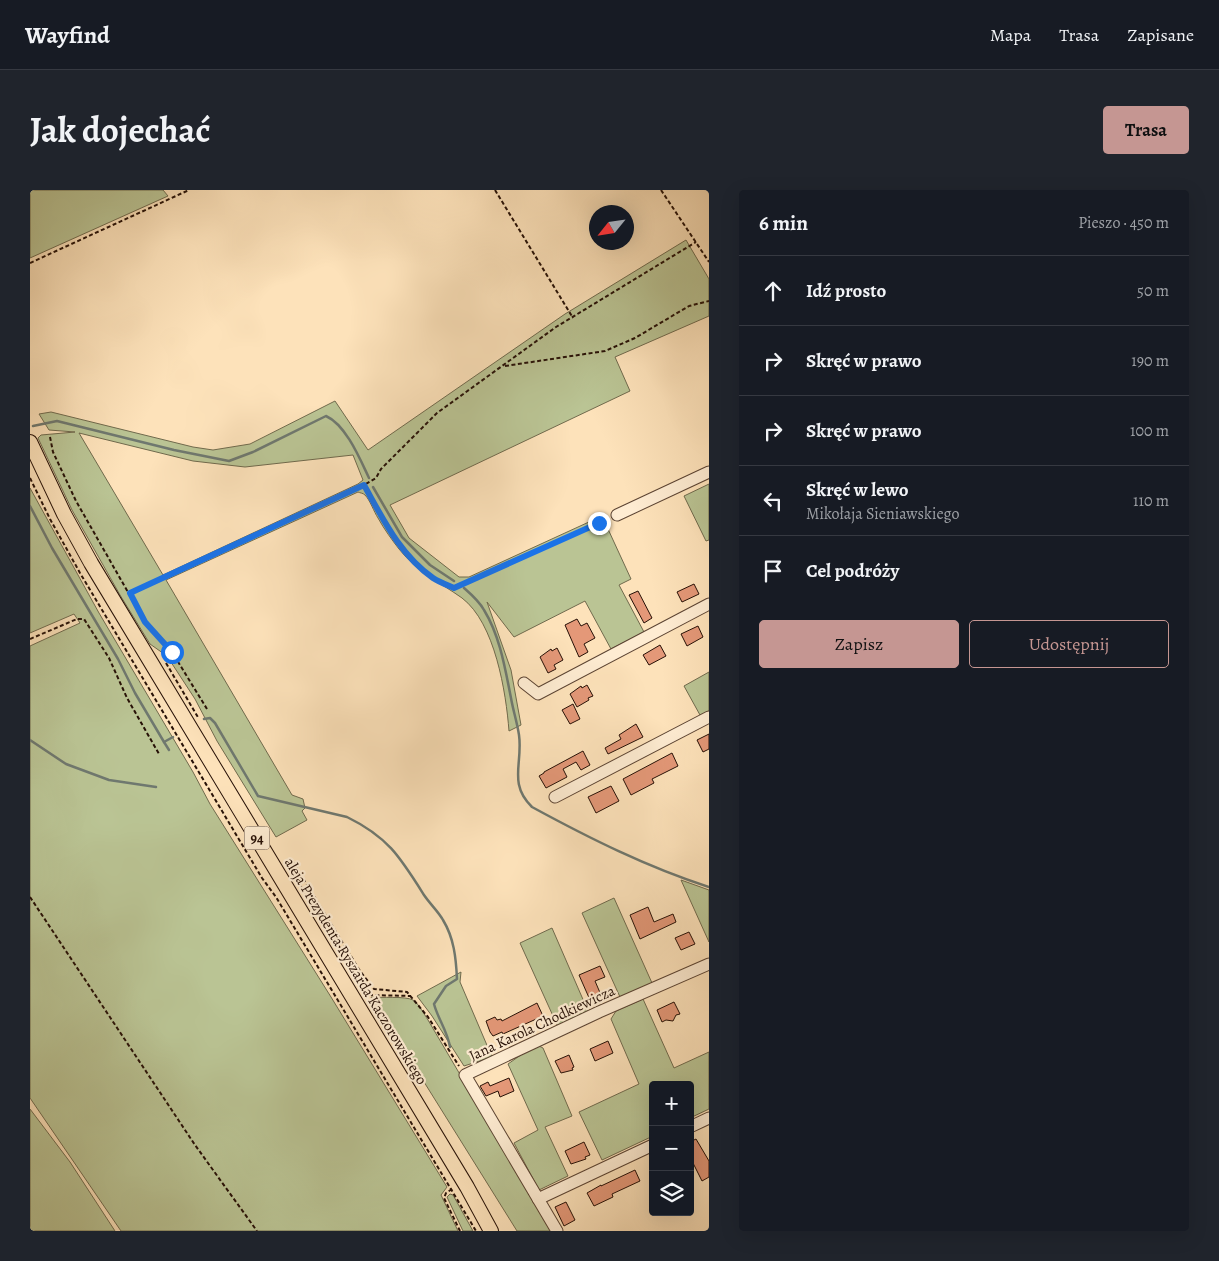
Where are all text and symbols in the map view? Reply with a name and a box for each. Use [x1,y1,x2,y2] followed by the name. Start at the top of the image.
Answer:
[25,19,110,51] text: Wayfind
[990,23,1031,47] text: Mapa
[1059,23,1099,47] text: Trasa
[1127,23,1194,47] text: Zapisane
[30,106,210,154] text: Jak dojechać
[1103,106,1189,154] button: Trasa
[589,205,634,250] north arrow
[759,209,808,237] text: 6 min
[1078,212,1169,234] text: Pieszo · 450 m
[759,277,787,305] icon: ahead
[806,278,886,304] text: Idź prosto
[1137,280,1169,302] text: 50 m
[759,347,787,375] icon: right
[806,348,921,374] text: Skręć w prawo
[1131,350,1169,372] text: 190 m
[759,417,787,445] icon: right
[806,418,921,444] text: Skręć w prawo
[1130,420,1169,442] text: 100 m
[806,477,909,503] text: Skręć w lewo
[759,487,787,515] icon: left
[1133,490,1169,512] text: 110 m
[806,503,960,525] text: Mikołaja Sieniawskiego
[588,512,611,535] route end
[759,557,787,585] icon: arrive
[806,558,899,584] text: Cel podróży
[759,620,959,668] button: Zapisz
[969,620,1169,668] button: Udostępnij
[161,641,184,664] route start
[244,826,270,850] road number: 94
[280,854,432,1088] street label: aleja Prezydenta Ryszarda Kaczorowskiego
[466,980,618,1066] street label: Jana Karola Chodkiewicza
[649,1081,694,1216] map controls
[649,1081,694,1126] button: +
[649,1126,694,1171] button: −
[649,1171,694,1216] button: layers

